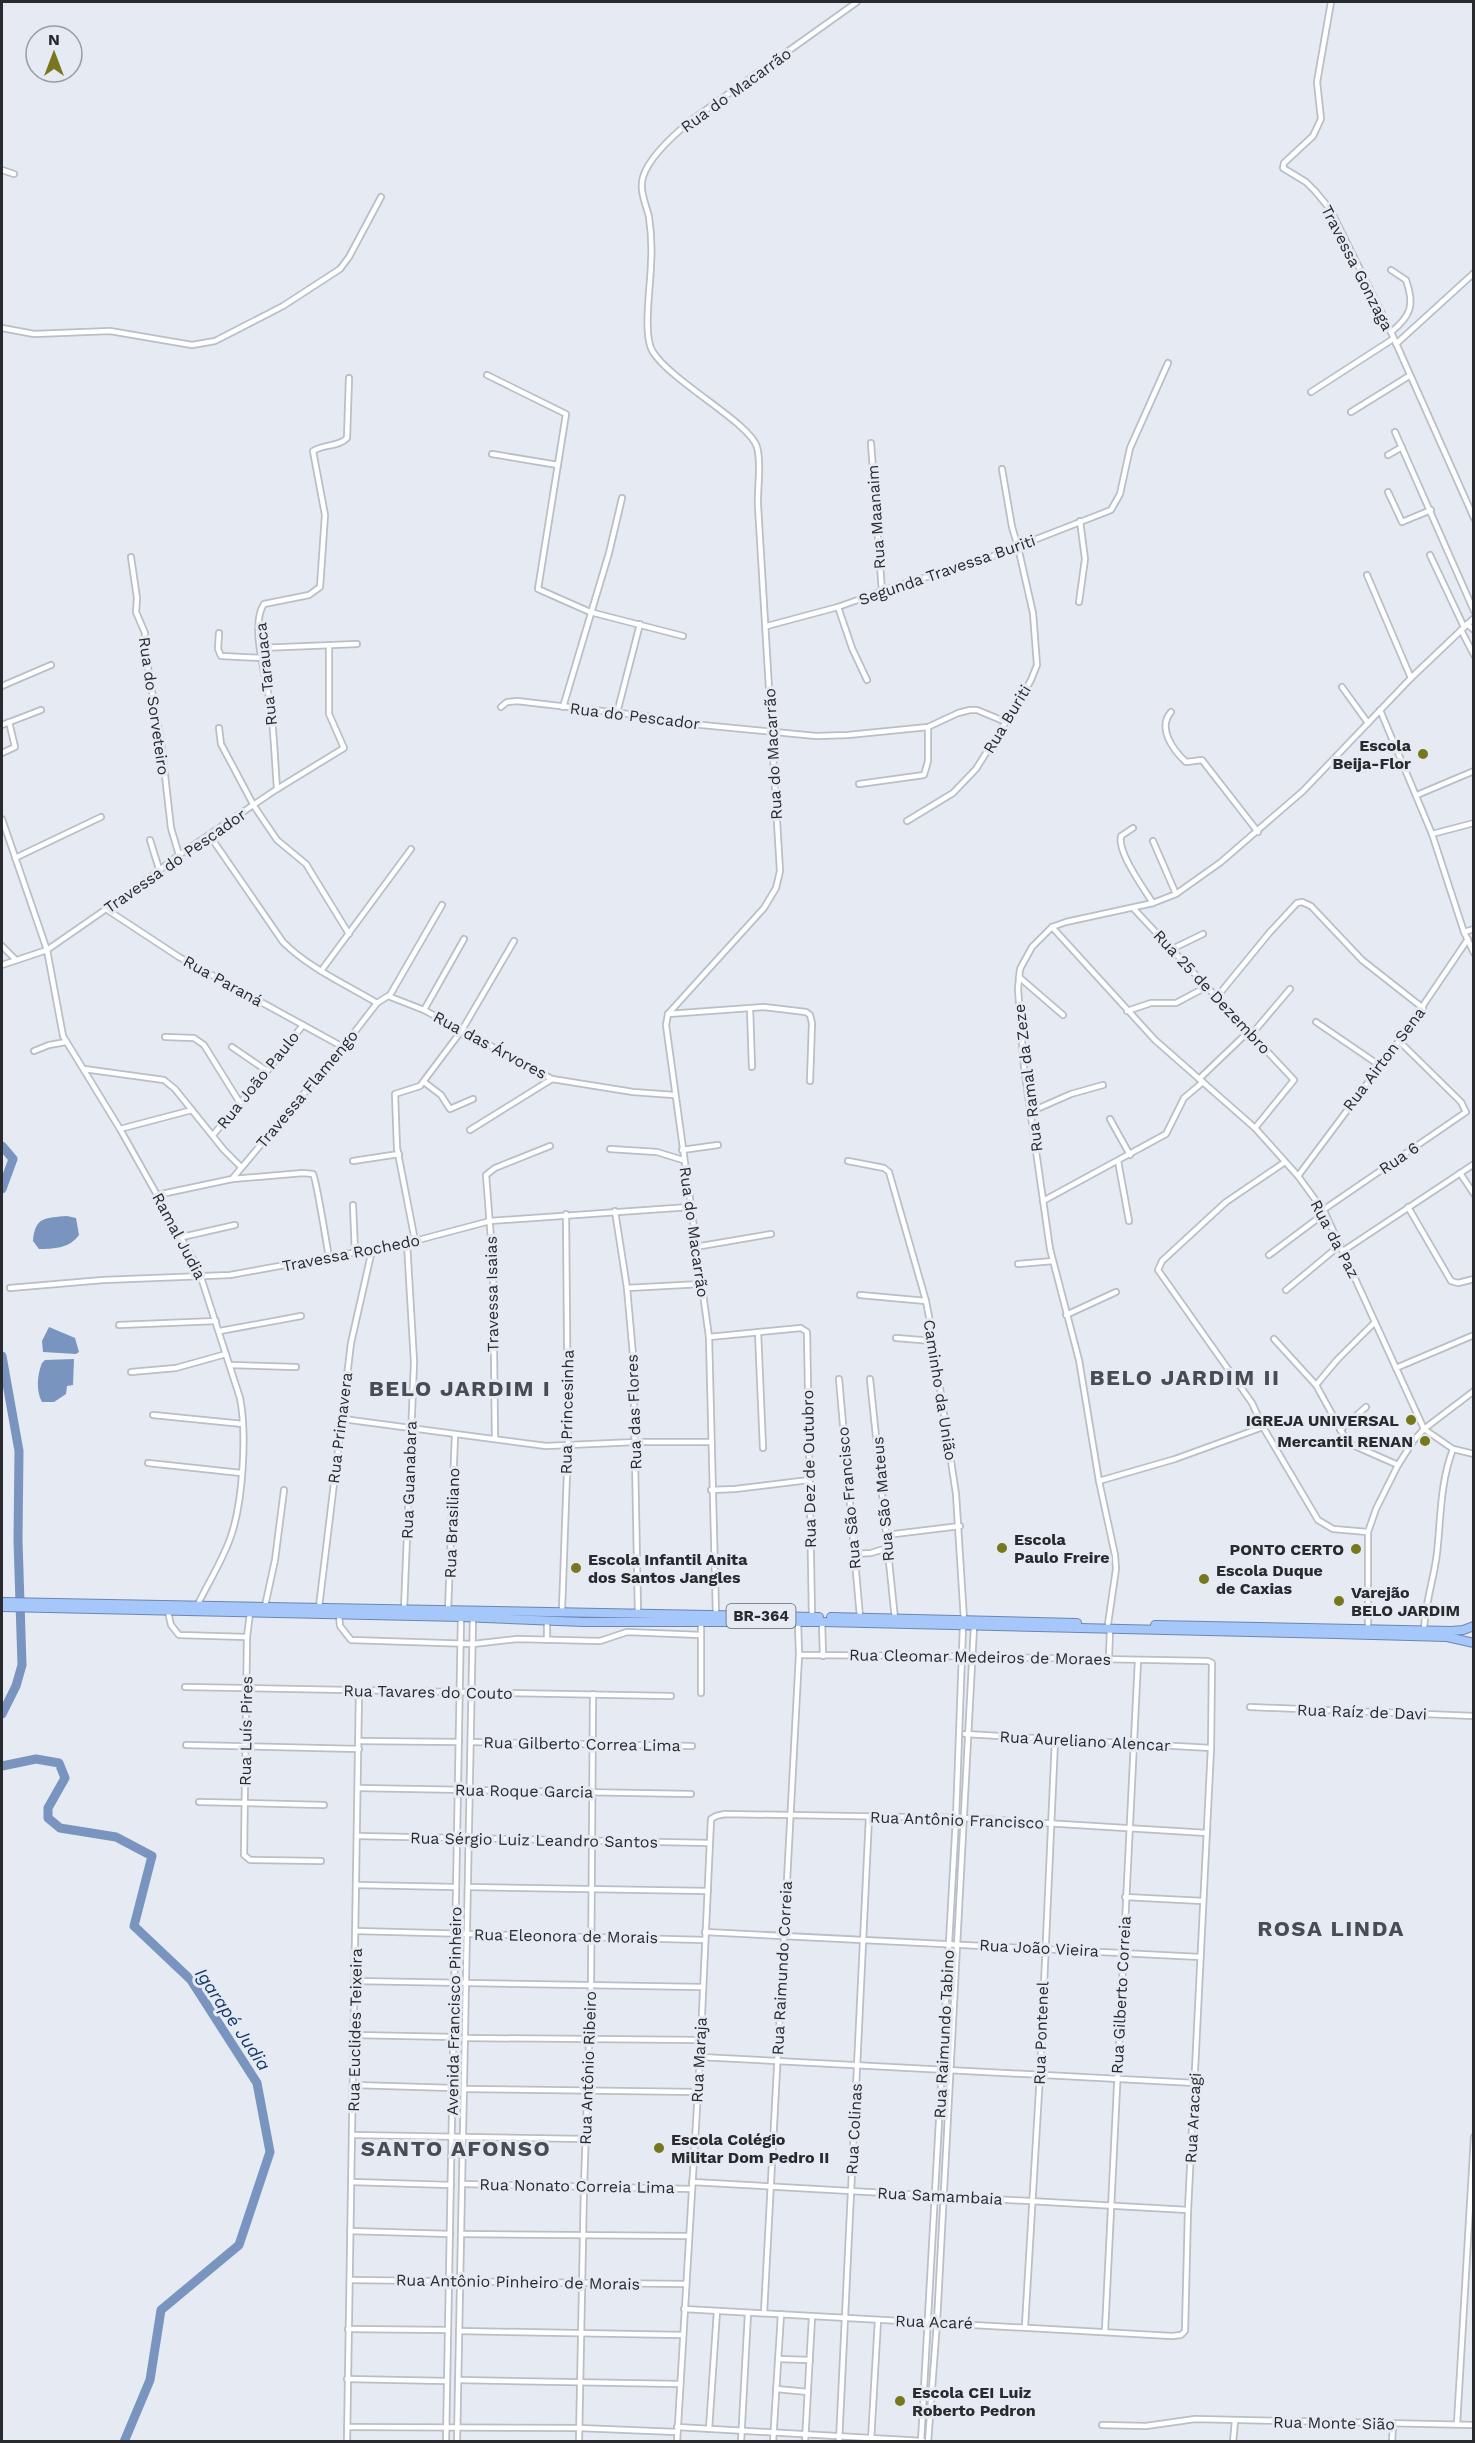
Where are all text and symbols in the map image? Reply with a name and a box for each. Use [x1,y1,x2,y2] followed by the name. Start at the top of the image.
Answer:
[24,24,84,84] north arrow
[48,30,60,49] text: N
[677,44,795,136] street label: Rua do Macarrão
[1317,202,1397,334] street label: Travessa Gonzaga
[863,464,889,570] street label: Rua Maanaim
[856,531,1038,609] street label: Segunda Travessa Buriti
[251,622,281,726] street label: Rua Tarauaca
[135,636,173,776] street label: Rua do Sorveteiro
[979,681,1035,757] street label: Rua Buriti
[760,688,786,820] street label: Rua do Macarrão
[569,699,702,733] street label: Rua do Pescador
[1332,736,1412,773] place label: Escola Beija-Flor
[1416,747,1430,761] marker: Escola Beija-Flor
[100,805,250,917] street label: Travessa do Pescador
[1150,926,1274,1058] street label: Rua 25 de Dezembro
[180,951,266,1011] street label: Rua Paraná
[1009,1003,1047,1153] street label: Rua Ramal da Zeze
[1339,1003,1429,1115] street label: Rua Airton Sena
[430,1007,550,1083] street label: Rua das Árvores
[252,1026,362,1152] street label: Travessa Flamengo
[213,1027,303,1133] street label: Rua João Paulo
[1375,1138,1423,1178] street label: Rua 6
[675,1165,713,1299] street label: Rua do Macarrão
[148,1189,210,1283] street label: Ramal Judia
[1306,1197,1364,1281] street label: Rua da Paz
[281,1230,421,1276] street label: Travessa Rochedo
[481,1236,503,1352] street label: Travessa Isaias
[919,1318,961,1462] street label: Caminho da União
[556,1349,578,1475] street label: Rua Princesinha
[622,1354,646,1470] street label: Rua das Flores
[1089,1365,1281,1390] district label: BELO JARDIM II
[324,1371,356,1485] street label: Rua Primavera
[369,1376,551,1401] district label: BELO JARDIM I
[798,1390,820,1548] street label: Rua Dez de Outubro
[1246,1411,1399,1430] place label: IGREJA UNIVERSAL
[1404,1413,1418,1427] marker: IGREJA UNIVERSAL
[397,1421,421,1539] street label: Rua Guanabara
[833,1426,865,1570] street label: Rua São Francisco
[1277,1432,1413,1451] place label: Mercantil RENAN
[1418,1434,1432,1448] marker: Mercantil RENAN
[868,1436,898,1562] street label: Rua São Mateus
[441,1467,463,1579] street label: Rua Brasiliano
[1014,1530,1110,1567] place label: Escola Paulo Freire
[1230,1540,1344,1559] place label: PONTO CERTO
[995,1541,1009,1555] marker: Escola Paulo Freire
[1349,1542,1363,1556] marker: PONTO CERTO
[588,1550,748,1587] place label: Escola Infantil Anita dos Santos Jangles
[569,1561,583,1575] marker: Escola Infantil Anita dos Santos Jangles
[1216,1561,1323,1598] place label: Escola Duque de Caxias
[1197,1572,1211,1586] marker: Escola Duque de Caxias
[1351,1583,1460,1620] place label: Varejão BELO JARDIM
[1332,1594,1346,1608] marker: Varejão BELO JARDIM
[726,1604,795,1628] road number: BR-364
[849,1645,1111,1669] street label: Rua Cleomar Medeiros de Moraes
[236,1676,256,1786] street label: Rua Luís Pires
[343,1681,513,1703] street label: Rua Tavares do Couto
[1297,1700,1427,1724] street label: Rua Raíz de Davi
[999,1727,1171,1755] street label: Rua Aureliano Alencar
[483,1733,681,1755] street label: Rua Gilberto Correa Lima
[455,1780,593,1802] street label: Rua Roque Garcia
[870,1807,1044,1833] street label: Rua Antônio Francisco
[410,1828,658,1852] street label: Rua Sérgio Luiz Leandro Santos
[768,1880,796,2056] street label: Rua Raimundo Correia
[443,1906,465,2116] street label: Avenida Francisco Pinheiro
[1107,1916,1135,2074] street label: Rua Gilberto Correia
[1257,1916,1405,1941] district label: ROSA LINDA
[474,1925,658,1947] street label: Rua Eleonora de Morais
[979,1935,1099,1961] street label: Rua João Vieira
[344,1948,366,2112] street label: Rua Euclides Teixeira
[930,1949,958,2119] street label: Rua Raimundo Tabino
[191,1964,275,2074] water label: Igarapé Judia
[1030,1981,1052,2085] street label: Rua Pontenel
[576,1991,600,2145] street label: Rua Antônio Ribeiro
[687,2017,711,2103] street label: Rua Maraja
[1181,2072,1205,2164] street label: Rua Aracagi
[842,2083,866,2175] street label: Rua Colinas
[671,2130,829,2167] place label: Escola Colégio Militar Dom Pedro II
[361,2136,551,2161] district label: SANTO AFONSO
[652,2141,666,2155] marker: Escola Colégio Militar Dom Pedro II
[479,2175,675,2197] street label: Rua Nonato Correia Lima
[877,2183,1003,2209] street label: Rua Samambaia
[396,2270,640,2294] street label: Rua Antônio Pinheiro de Morais
[895,2311,973,2333] street label: Rua Acaré
[912,2383,1036,2420] place label: Escola CEI Luiz Roberto Pedron
[893,2394,907,2408] marker: Escola CEI Luiz Roberto Pedron
[1273,2412,1395,2434] street label: Rua Monte Sião

